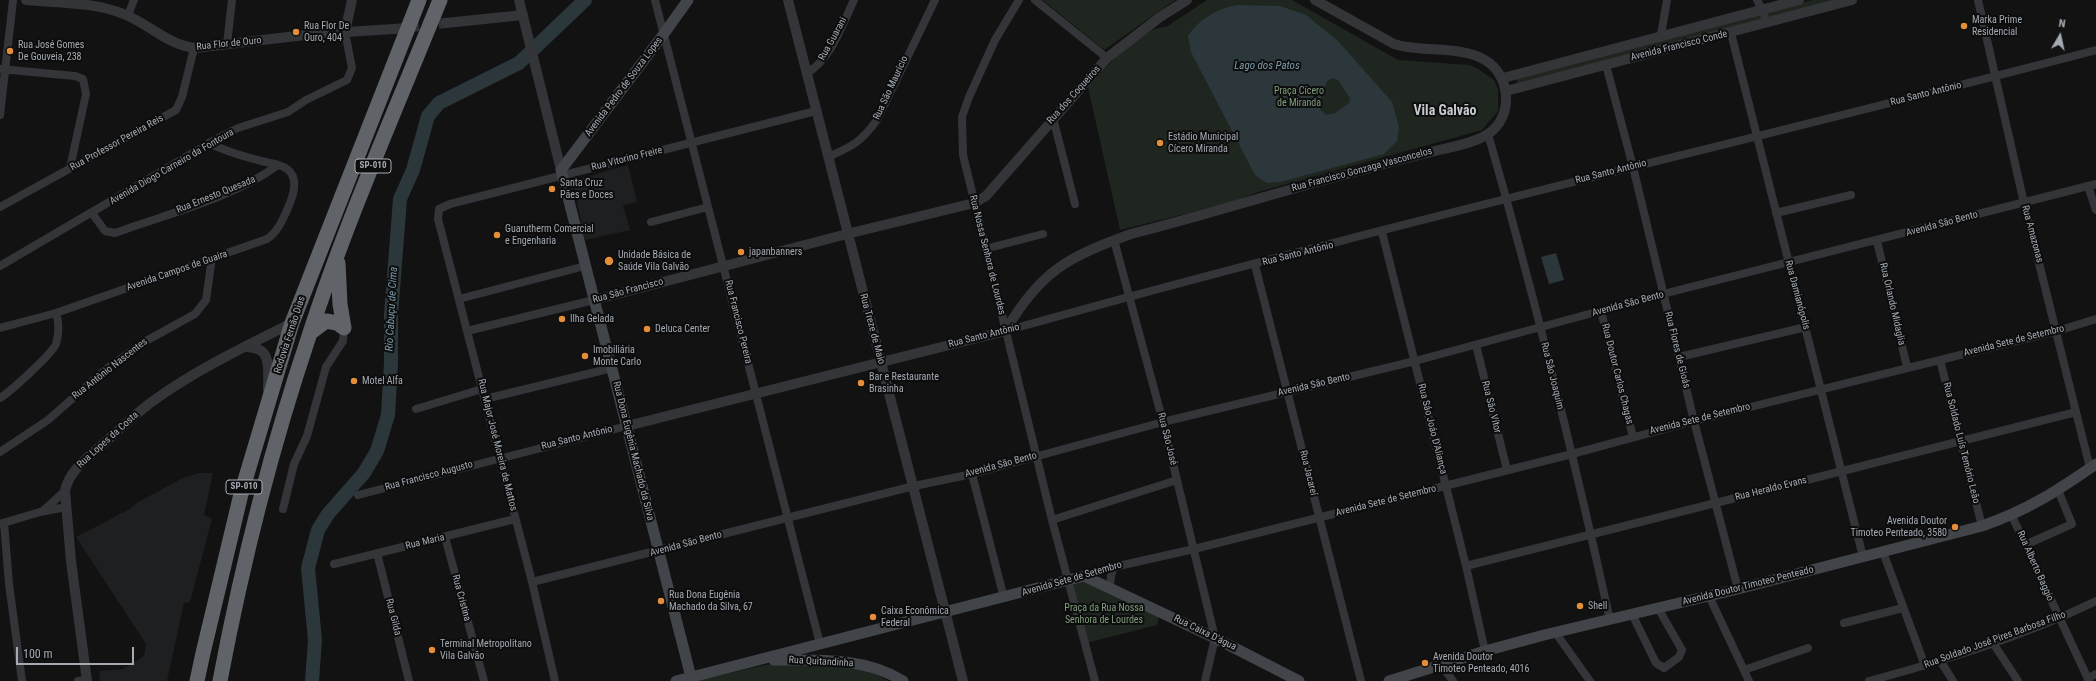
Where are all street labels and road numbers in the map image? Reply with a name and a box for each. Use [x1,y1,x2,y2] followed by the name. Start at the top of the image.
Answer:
[816,15,850,63] street label: Rua Guarani
[1629,28,1729,64] street label: Avenida Francisco Conde
[196,35,262,53] street label: Rua Flor de Ouro
[583,35,665,139] street label: Avenida Pedro de Souza Lopes
[871,54,911,122] street label: Rua São Maurício
[1045,63,1103,127] street label: Rua dos Coqueiros
[1889,79,1963,109] street label: Rua Santo Antônio
[68,112,166,174] street label: Rua Professor Pereira Reis
[108,126,236,208] street label: Avenida Diogo Carneiro da Fontoura
[590,144,664,174] street label: Rua Vitorino Freire
[1290,145,1434,195] street label: Rua Francisco Gonzaga Vasconcelos
[1574,157,1648,187] street label: Rua Santo Antônio
[355,159,391,173] road number: SP-010
[175,174,257,216] street label: Rua Ernesto Quesada
[966,194,1008,316] street label: Rua Nossa Senhora de Lourdes
[2019,204,2045,264] street label: Rua Amazonas
[1905,209,1979,239] street label: Avenida São Bento
[1261,239,1335,269] street label: Rua Santo Antônio
[125,248,229,294] street label: Avenida Campos de Guaíra
[1782,259,1812,331] street label: Rua Damianópolis
[1877,262,1907,346] street label: Rua Orlando Midaglia
[591,276,665,306] street label: Rua São Francisco
[722,279,754,365] street label: Rua Francisco Pereira
[1591,289,1665,319] street label: Avenida São Bento
[857,292,887,366] street label: Rua Treze de Maio
[272,295,308,375] street label: Rodovia Fernão Dias
[1662,311,1692,389] street label: Rua Flores de Gioás
[947,321,1021,351] street label: Rua Santo Antônio
[1599,322,1635,426] street label: Rua Doutor Carlos Chagas
[1962,323,2066,359] street label: Avenida Sete de Setembro
[70,336,150,402] street label: Rua Antônio Nascentes
[1538,341,1566,411] street label: Rua São Joaquim
[1277,371,1351,399] street label: Avenida São Bento
[475,378,519,512] street label: Rua Major José Moreira de Mattos
[610,380,656,522] street label: Rua Dona Eugênia Machado da Silva
[1479,380,1503,434] street label: Rua São Vítor
[1940,381,1982,505] street label: Rua Soldado Luís Temório Leão
[1415,383,1449,475] street label: Rua Sáo Joáo D'Aliança
[1648,401,1752,437] street label: Avenida Sete de Setembro
[75,409,141,471] street label: Rua Lopes da Costa
[1155,412,1179,466] street label: Rua São José
[540,423,614,453] street label: Rua Santo Antônio
[1297,449,1319,497] street label: Rua Jacareí
[964,450,1038,480] street label: Avenida São Bento
[384,458,474,494] street label: Rua Francisco Augusto
[1734,474,1808,504] street label: Rua Heraldo Evans
[226,480,262,494] road number: SP-010
[1334,483,1438,519] street label: Avenida Sete de Setembro
[649,529,723,559] street label: Avenida São Bento
[2014,529,2056,603] street label: Rua Alberto Baggio
[404,532,446,552] street label: Rua Maria
[1021,559,1123,599] street label: Avenida Sete de Setembro
[1681,564,1815,608] street label: Avenida Doutor Timoteo Penteado
[449,573,473,623] street label: Rua Cristina
[383,597,403,637] street label: Rua Gilda
[1923,609,2067,671] street label: Rua Soldado José Pires Barbosa Filho
[1172,613,1238,653] street label: Rua Caixa D'água
[788,654,854,670] street label: Rua Quitandinha

